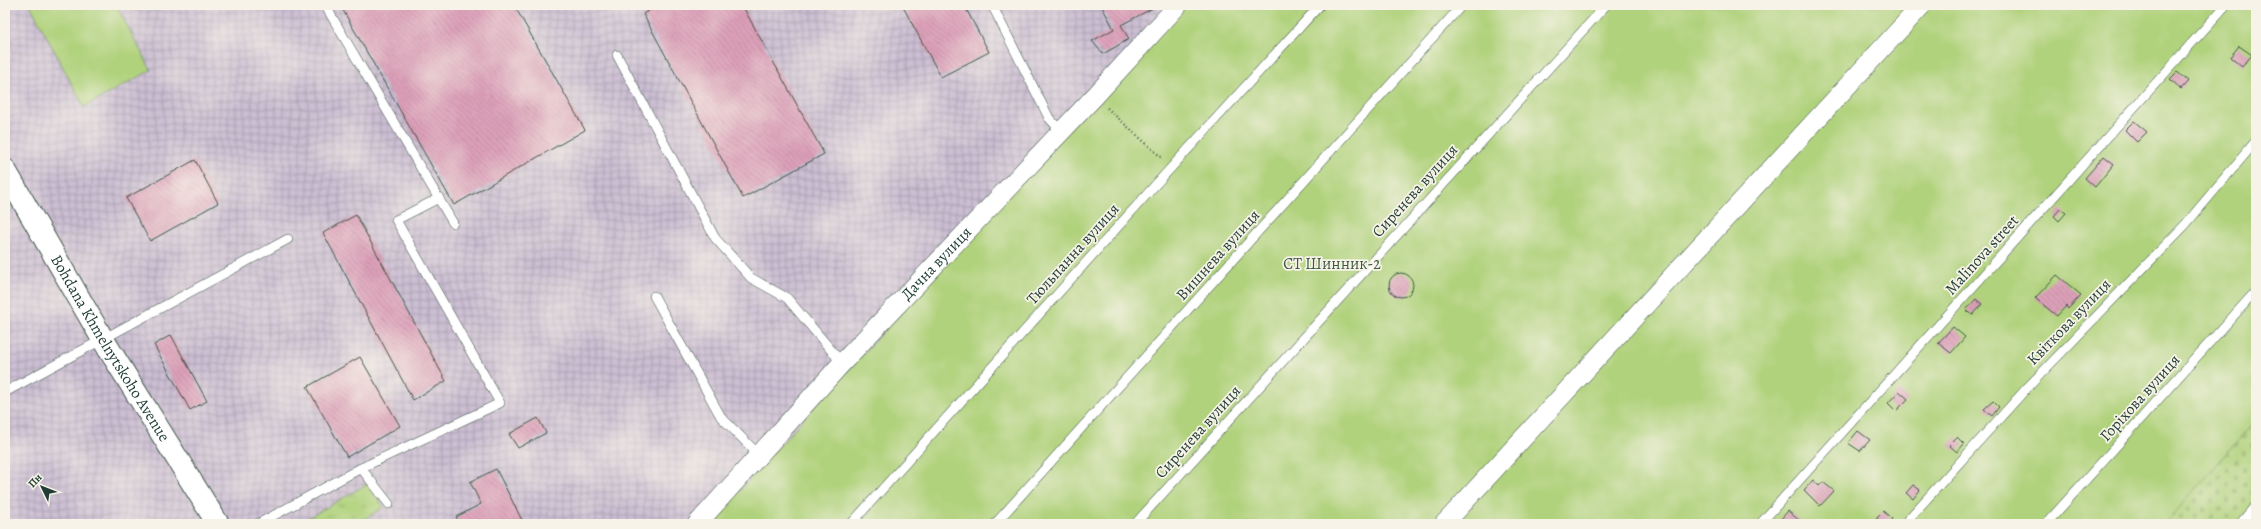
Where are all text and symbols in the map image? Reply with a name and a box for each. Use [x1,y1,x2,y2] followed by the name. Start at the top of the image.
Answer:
[1367,139,1463,242] street label: Сиренева вулиця
[1022,198,1125,309] street label: Тюльпанна вулиця
[1171,205,1265,305] street label: Вишнева вулиця
[1940,210,2024,300] street label: Malinova street
[896,221,977,305] street label: Дачна вулиця
[45,251,175,446] street label: Bohdana Khmelnytskoho Avenue
[1283,253,1381,275] park label: СТ Шинник-2
[2022,274,2116,370] street label: Квіткова вулиця
[2095,349,2185,446] street label: Горіхова вулиця
[1150,380,1246,483] street label: Сиренева вулиця
[22,467,62,507] north arrow
[25,470,46,491] text: Пн

